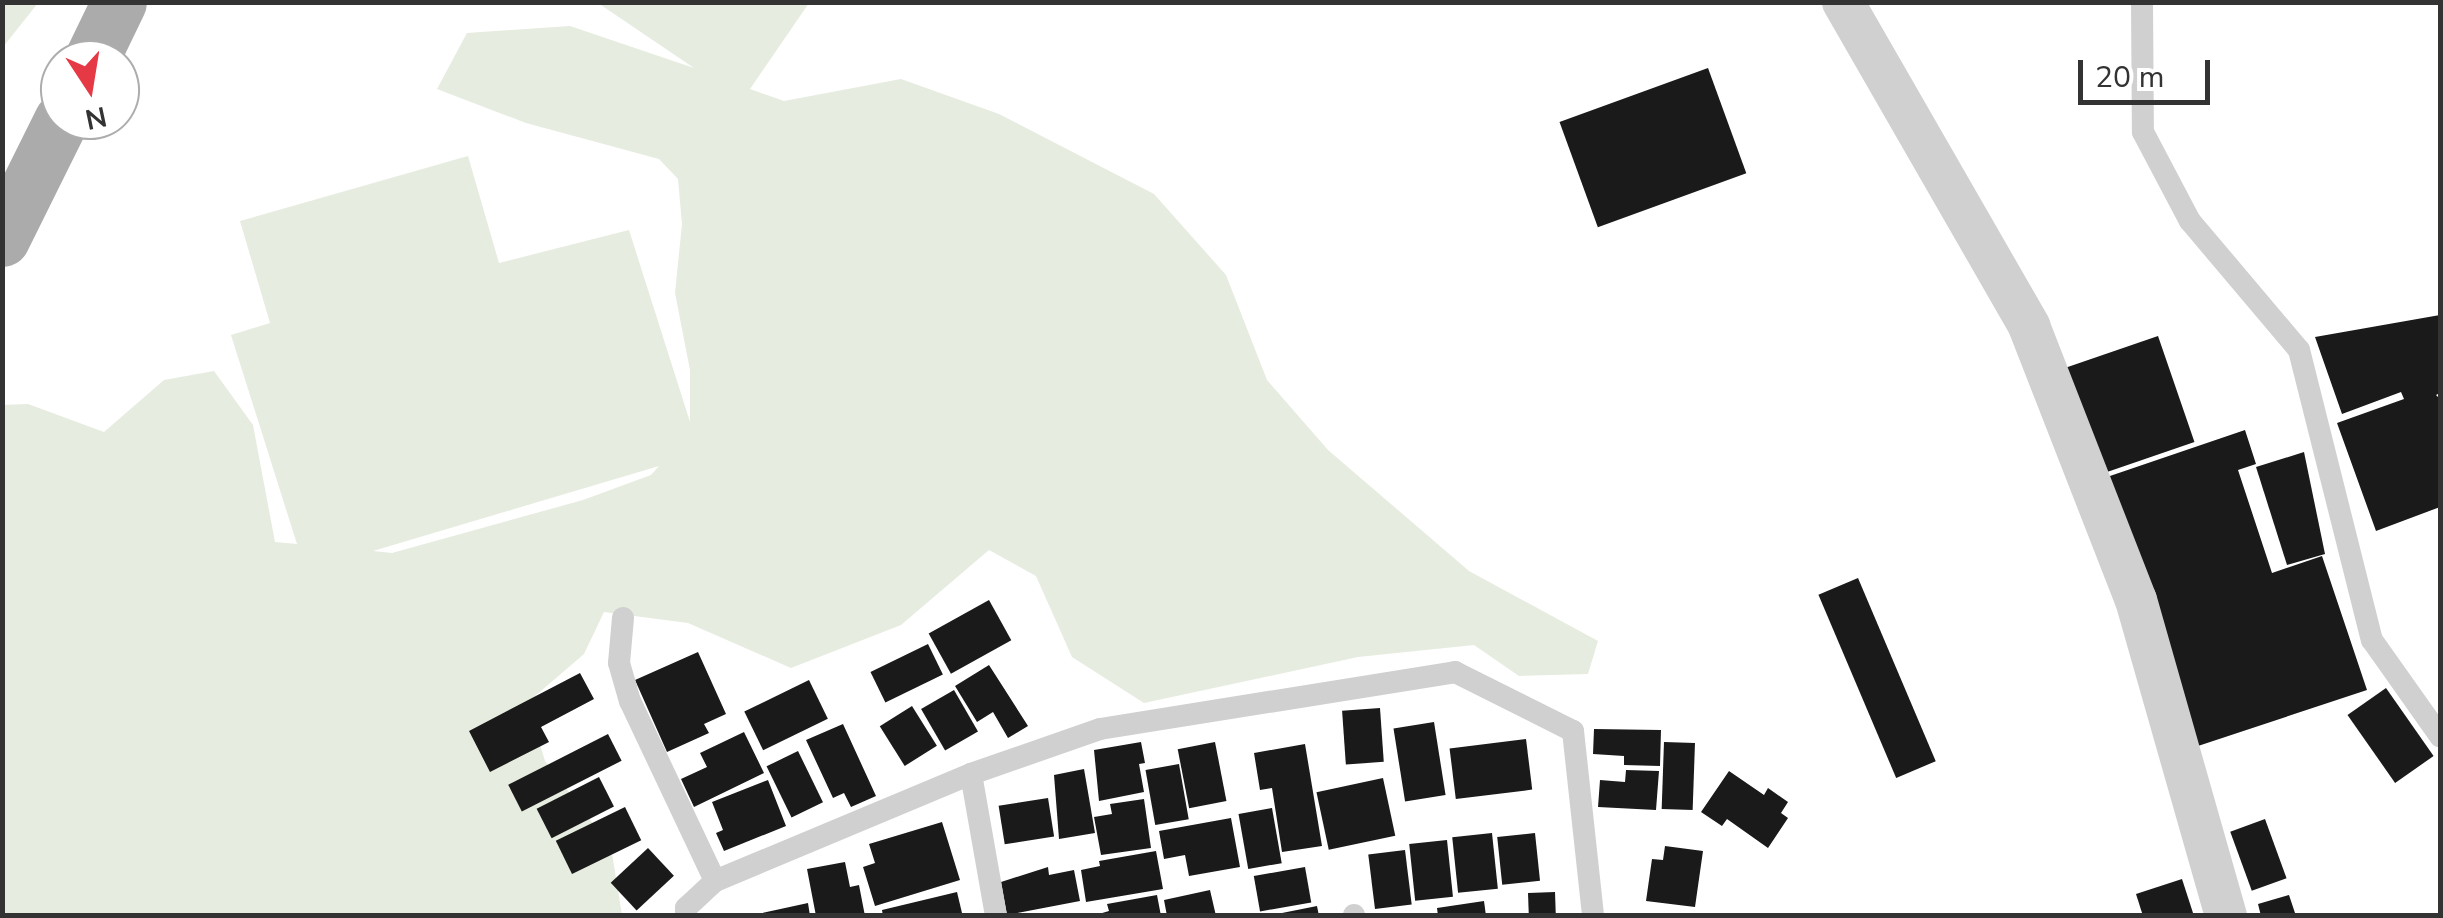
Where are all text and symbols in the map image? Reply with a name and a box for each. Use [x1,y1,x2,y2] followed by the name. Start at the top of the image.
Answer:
[40,40,140,140] north arrow
[2083,40,2216,102] scale bar
[2095,57,2164,98] text: 20 m
[82,97,110,138] text: N

